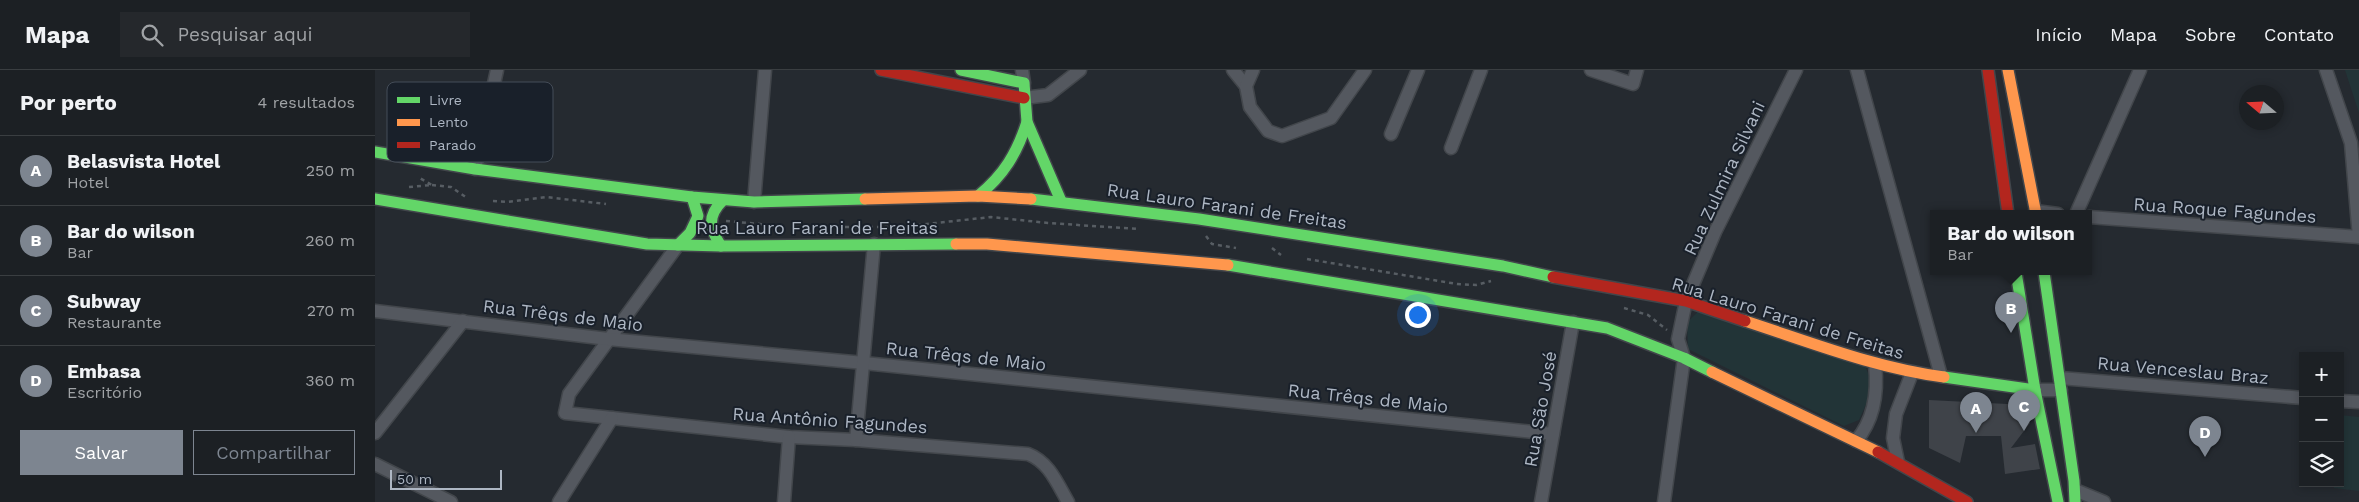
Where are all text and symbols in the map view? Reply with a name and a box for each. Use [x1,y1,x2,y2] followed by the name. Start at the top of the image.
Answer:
[120,12,470,57] search box
[25,21,90,49] text: Mapa
[138,21,166,49] icon: search
[178,23,313,46] text: Pesquisar aqui
[2035,24,2082,45] text: Início
[2110,24,2157,45] text: Mapa
[2185,24,2236,45] text: Sobre
[2264,24,2334,45] text: Contato
[387,82,553,162] legend
[2239,85,2284,130] north arrow
[20,90,117,115] text: Por perto
[429,92,462,108] text: Livre
[258,93,355,112] text: 4 resultados
[1679,97,1769,259] street label: Rua Zulmira Silvani
[429,114,468,130] text: Lento
[429,137,476,153] text: Parado
[67,150,220,173] text: Belasvista Hotel
[31,161,41,180] text: A
[306,161,355,180] text: 250 m
[67,173,109,192] text: Hotel
[1106,179,1348,233] street label: Rua Lauro Farani de Freitas
[2133,193,2317,227] street label: Rua Roque Fagundes
[1930,210,2092,275] popup
[696,217,938,238] street label: Rua Lauro Farani de Freitas
[67,220,195,243] text: Bar do wilson
[1947,222,2075,245] text: Bar do wilson
[31,231,41,250] text: B
[305,231,355,250] text: 260 m
[67,243,93,262] text: Bar
[1947,245,1973,264] text: Bar
[1669,273,1907,363] street label: Rua Lauro Farani de Freitas
[67,290,141,313] text: Subway
[1995,292,2027,333] pin: B
[482,295,644,335] street label: Rua Trêqs de Maio
[31,301,41,320] text: C
[307,301,355,320] text: 270 m
[1405,302,1431,328] your location
[67,313,162,332] text: Restaurante
[885,337,1047,375] street label: Rua Trêqs de Maio
[1519,349,1561,469] street label: Rua São José
[2096,352,2270,388] street label: Rua Venceslau Braz
[2299,352,2344,487] map controls
[2299,352,2344,397] button: +
[67,360,141,383] text: Embasa
[30,371,42,390] text: D
[305,371,355,390] text: 360 m
[1287,379,1449,417] street label: Rua Trêqs de Maio
[67,383,142,402] text: Escritório
[2008,390,2040,431] pin: C
[1960,392,1992,433] pin: A
[2299,397,2344,442] button: −
[732,403,928,437] street label: Rua Antônio Fagundes
[2189,416,2221,457] pin: D
[20,430,183,475] button: Salvar
[193,430,355,475] button: Compartilhar
[2299,442,2344,487] button: layers
[390,467,503,490] scale bar
[397,471,432,487] text: 50 m

